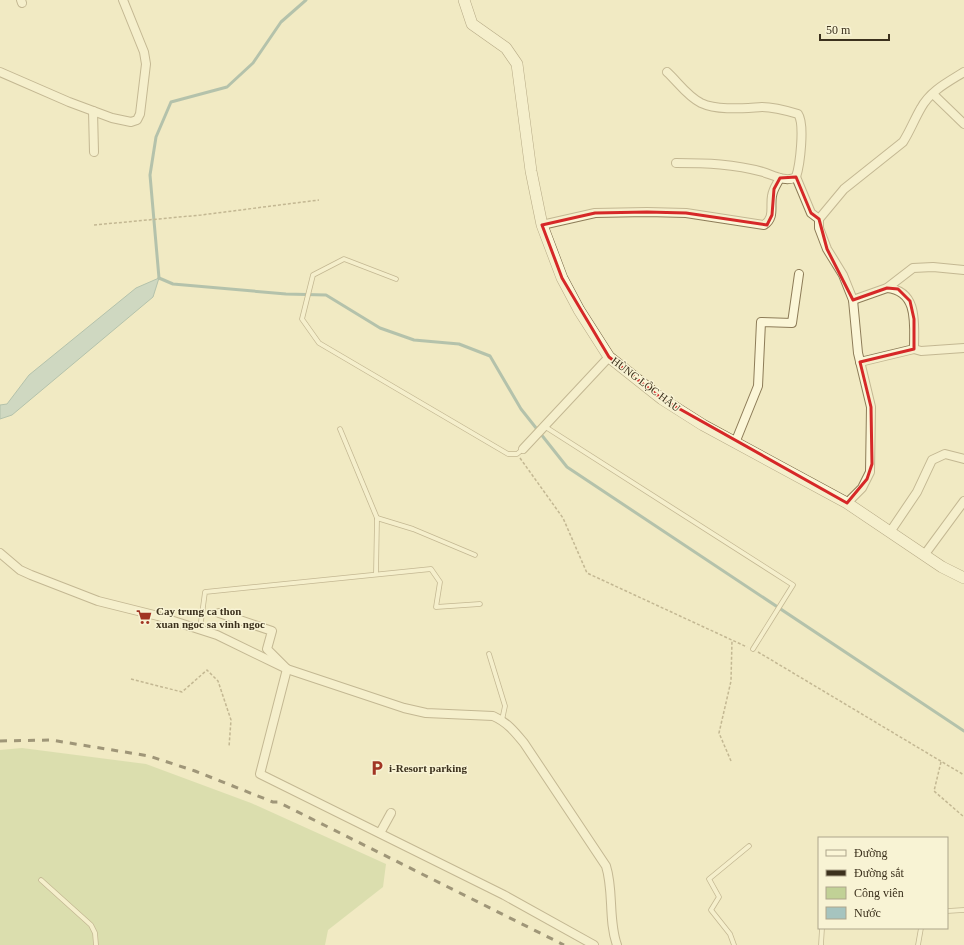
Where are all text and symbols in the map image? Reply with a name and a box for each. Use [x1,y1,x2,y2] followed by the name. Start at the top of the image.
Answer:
[820,16,889,42] scale bar
[826,23,851,37] text: 50 m
[609,354,683,414] street label: HÙNG LỘC HẦU
[156,605,265,630] place label: Cay trung ca thon xuan ngoc sa vinh ngoc
[135,608,153,626] supermarket icon: Cay trung ca thon xuan ngoc sa vinh ngoc
[368,759,386,777] parking icon: i-Resort parking
[389,762,467,774] place label: i-Resort parking
[818,837,948,929] legend
[854,846,888,860] text: Đường
[854,866,905,880] text: Đường sắt
[854,886,904,900] text: Công viên
[854,906,881,920] text: Nước

